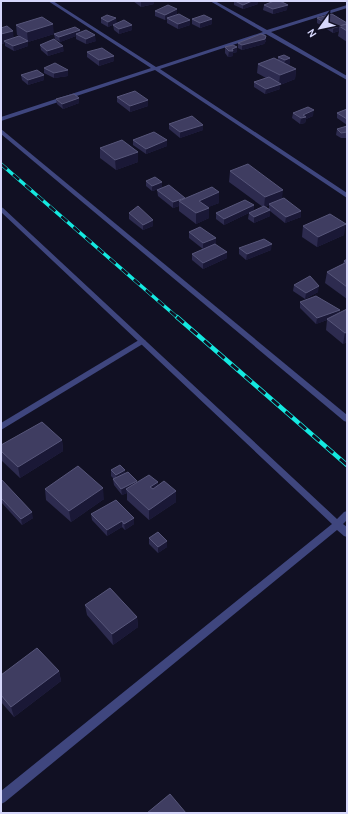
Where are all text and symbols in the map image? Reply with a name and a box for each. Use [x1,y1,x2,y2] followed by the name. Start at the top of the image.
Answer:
[300,8,340,48] north arrow
[304,26,320,40] text: N

